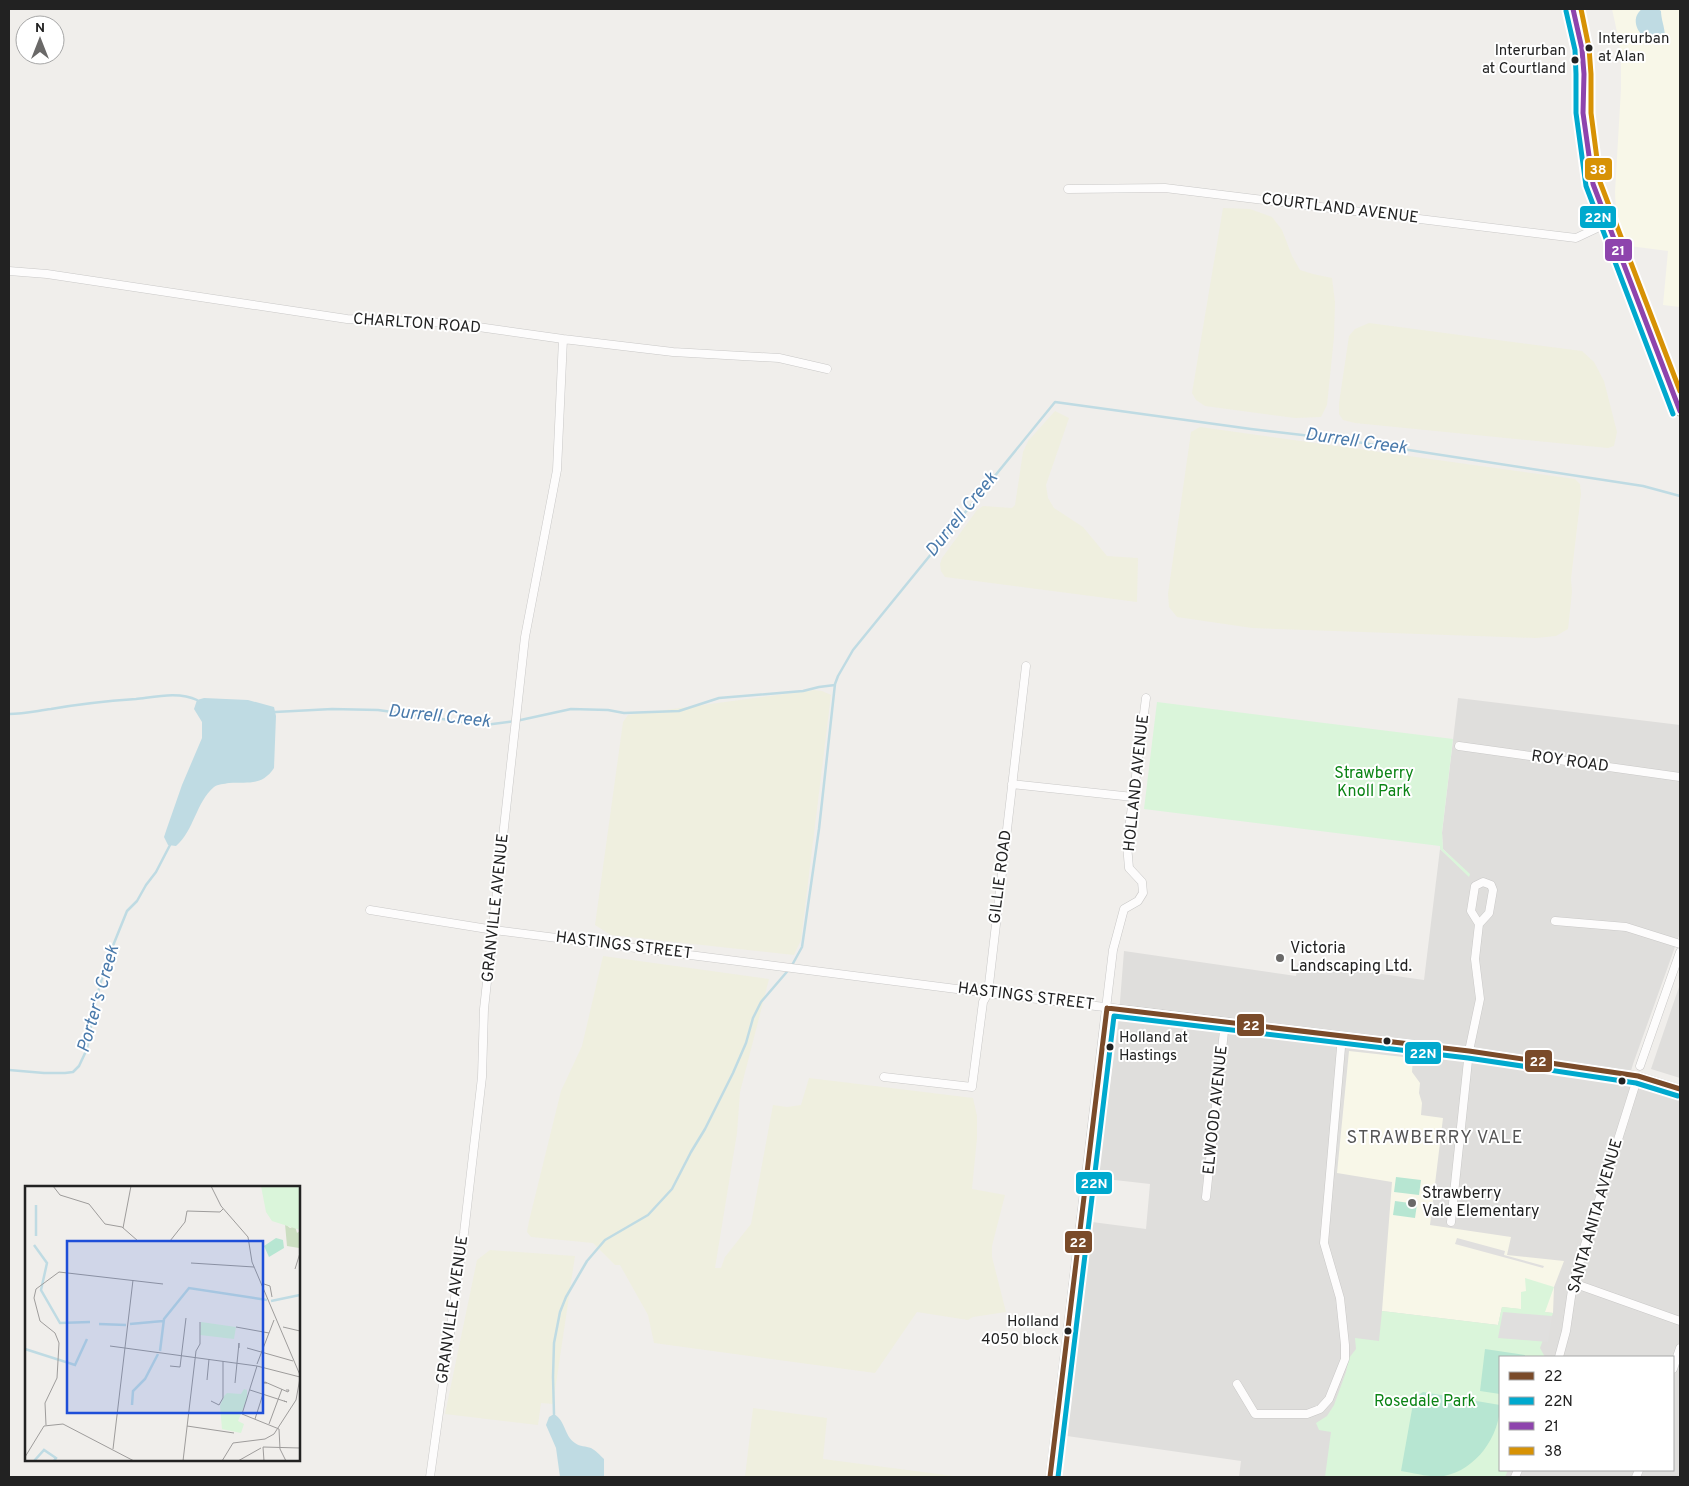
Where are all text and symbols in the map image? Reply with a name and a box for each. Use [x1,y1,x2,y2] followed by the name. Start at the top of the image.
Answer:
[15,15,65,65] north arrow
[35,20,45,37] text: N
[1598,30,1669,67] place label: Interurban at Alan
[1482,42,1566,79] place label: Interurban at Courtland
[1584,43,1594,53] marker: Interurban at Alan
[1570,55,1580,65] marker: Interurban at Courtland
[1584,157,1613,181] line badge: 38
[1589,162,1607,179] text: 38
[1260,189,1420,229] street label: COURTLAND AVENUE
[1579,205,1617,229] line badge: 22N
[1584,210,1612,227] text: 22N
[1604,238,1633,262] line badge: 21
[1611,243,1625,260] text: 21
[352,310,482,338] street label: CHARLTON ROAD
[1304,423,1409,461] water label: Durrell Creek
[921,467,1004,562] water label: Durrell Creek
[387,700,492,734] water label: Durrell Creek
[1120,713,1154,853] street label: HOLLAND AVENUE
[1530,747,1610,777] street label: ROY ROAD
[1334,764,1414,802] park label: Strawberry Knoll Park
[985,829,1017,925] street label: GILLIE ROAD
[478,833,514,983] street label: GRANVILLE AVENUE
[555,928,693,964] street label: HASTINGS STREET
[1290,939,1412,977] place label: Victoria Landscaping Ltd.
[73,942,126,1055] water label: Porter's Creek
[1274,952,1286,964] marker: Victoria Landscaping Ltd.
[957,979,1095,1015] street label: HASTINGS STREET
[1236,1013,1265,1037] line badge: 22
[1242,1018,1260,1035] text: 22
[1119,1029,1188,1066] place label: Holland at Hastings
[1382,1036,1392,1046] unlabelled marker
[1404,1041,1442,1065] line badge: 22N
[1105,1042,1115,1052] marker: Holland at Hastings
[1199,1044,1233,1176] street label: ELWOOD AVENUE
[1409,1046,1437,1063] text: 22N
[1524,1049,1553,1073] line badge: 22
[1529,1054,1547,1071] text: 22
[1617,1076,1627,1086] unlabelled marker
[1347,1127,1523,1150] district label: STRAWBERRY VALE
[1564,1136,1628,1296] street label: SANTA ANITA AVENUE
[1075,1171,1113,1195] line badge: 22N
[1080,1176,1108,1193] text: 22N
[1422,1184,1540,1222] place label: Strawberry Vale Elementary
[25,1186,300,1461] inset map
[1406,1197,1418,1209] marker: Strawberry Vale Elementary
[1064,1230,1093,1254] line badge: 22
[433,1235,473,1385] street label: GRANVILLE AVENUE
[1069,1235,1087,1252] text: 22
[981,1313,1059,1350] place label: Holland 4050 block
[1063,1326,1073,1336] marker: Holland 4050 block
[1499,1356,1674,1471] legend
[1544,1368,1562,1387] text: 22
[1374,1392,1476,1412] park label: Rosedale Park
[1544,1393,1573,1412] text: 22N
[1544,1418,1559,1437] text: 21
[1544,1443,1562,1462] text: 38

